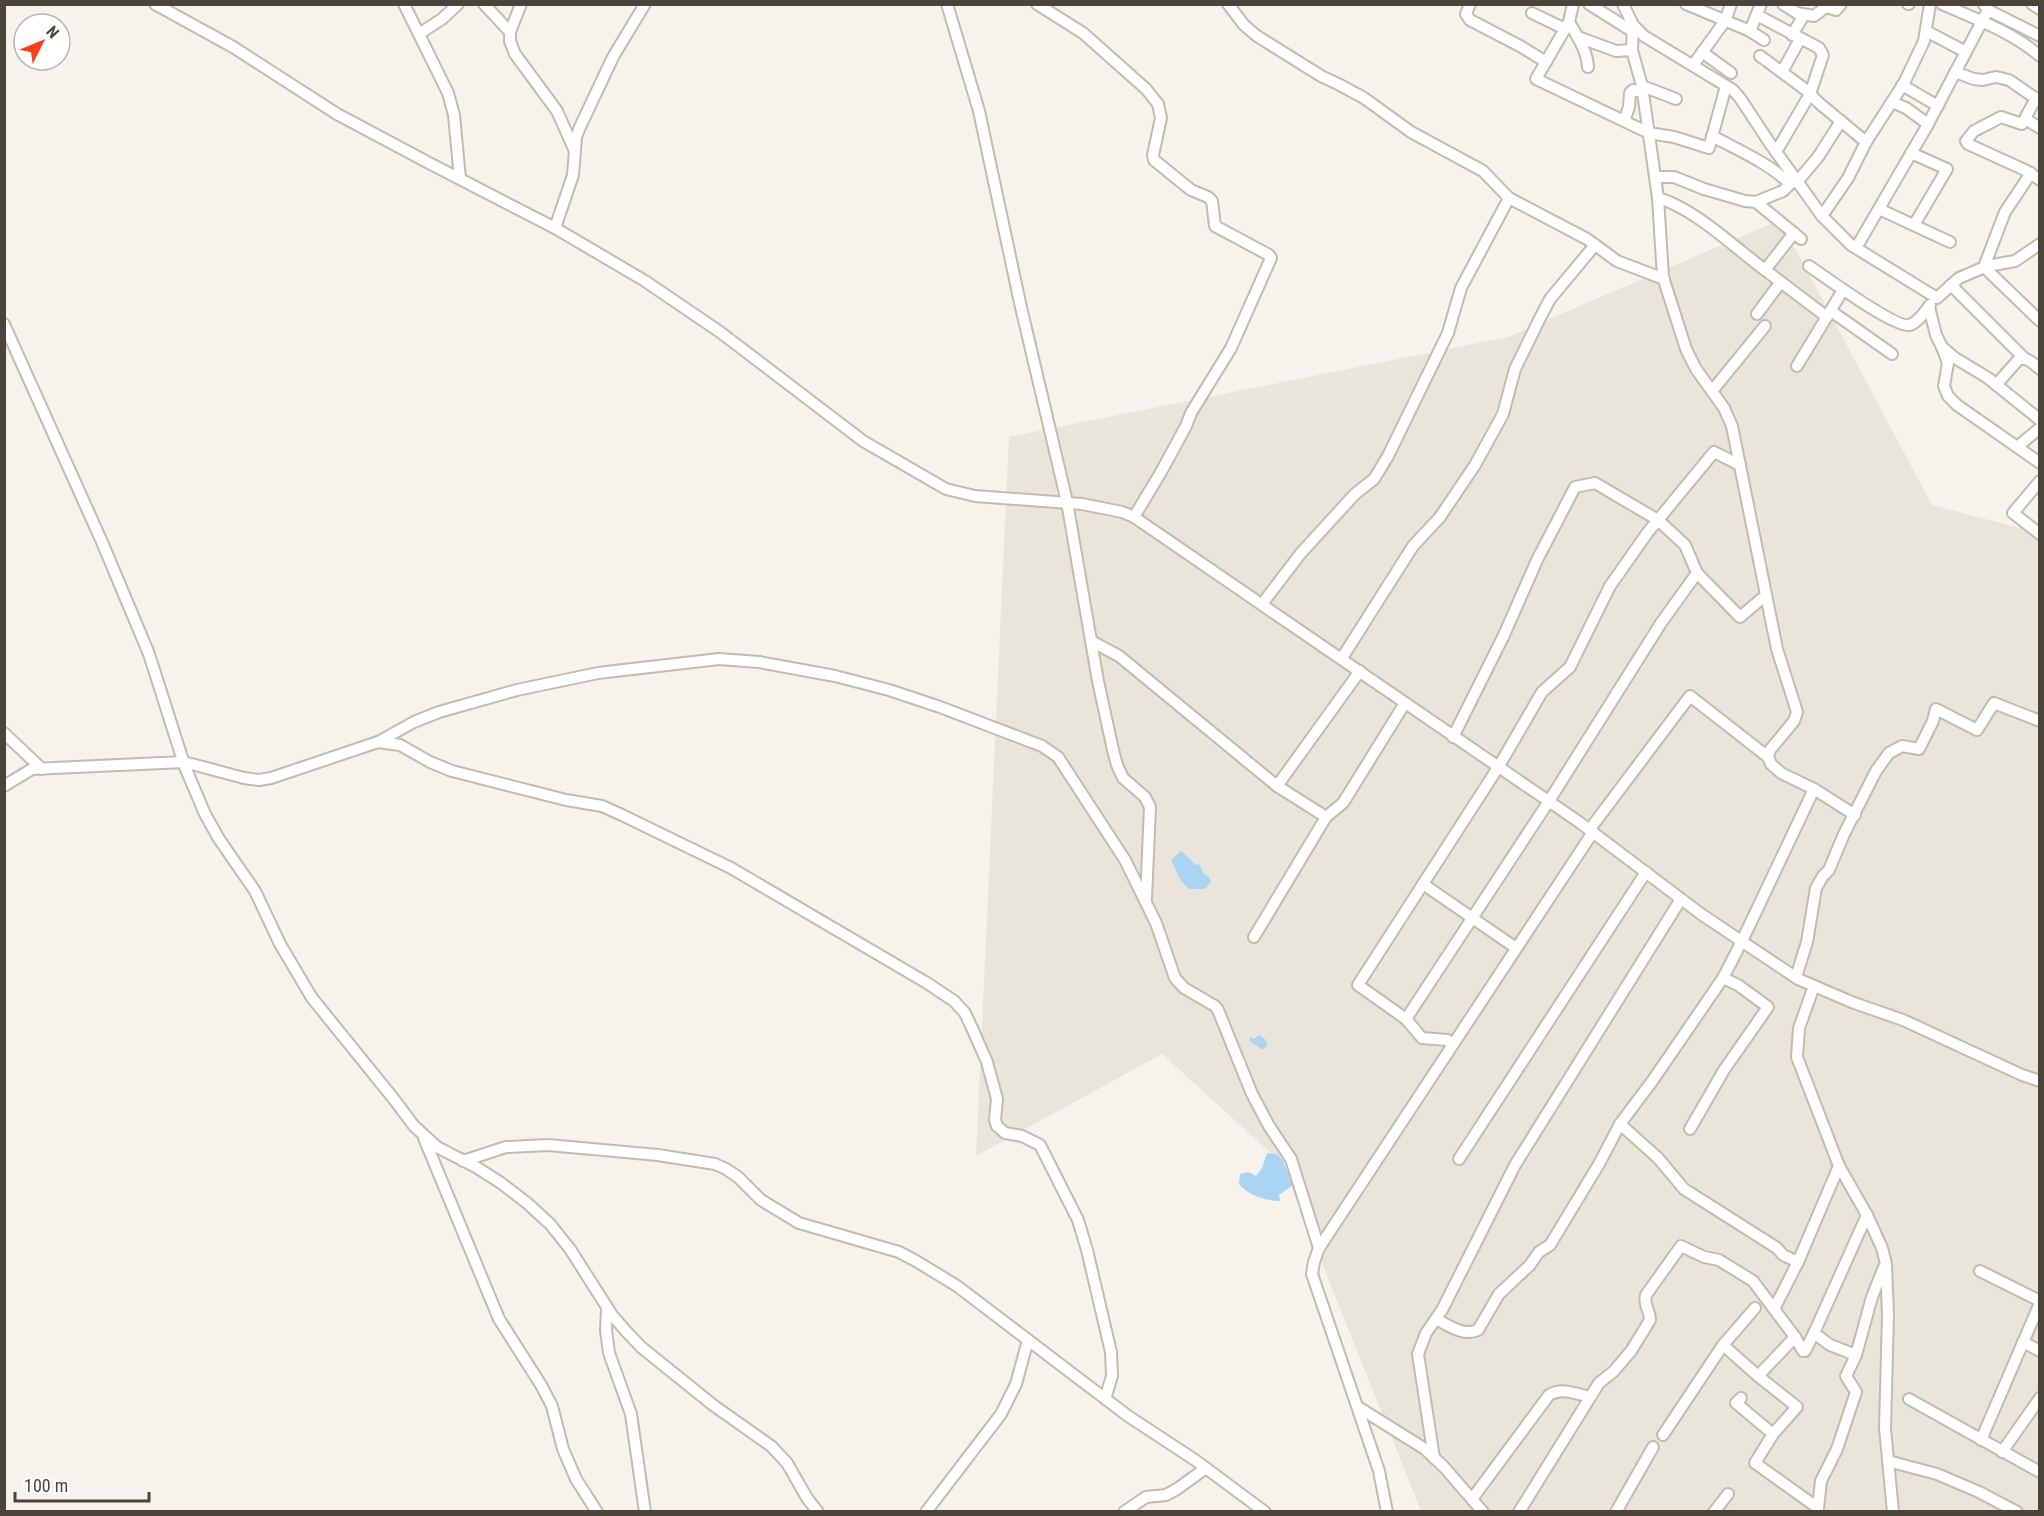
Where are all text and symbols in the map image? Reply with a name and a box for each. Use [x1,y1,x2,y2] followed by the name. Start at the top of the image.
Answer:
[12,12,72,72] north arrow
[42,22,63,42] text: N
[15,1465,148,1503] scale bar
[24,1475,68,1496] text: 100 m

